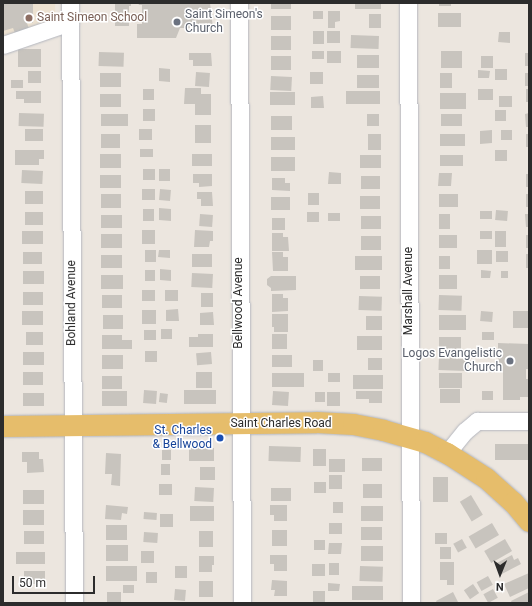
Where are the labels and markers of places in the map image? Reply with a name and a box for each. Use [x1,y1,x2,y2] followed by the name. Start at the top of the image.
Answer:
[185,8,263,36] place label: Saint Simeon's Church
[37,11,147,25] place label: Saint Simeon School
[24,13,34,23] marker: Saint Simeon School
[172,17,182,27] marker: Saint Simeon's Church
[402,347,502,375] place label: Logos Evangelistic Church
[505,356,515,366] marker: Logos Evangelistic Church
[152,424,212,452] place label: St. Charles & Bellwood
[215,433,225,443] marker: St. Charles & Bellwood

